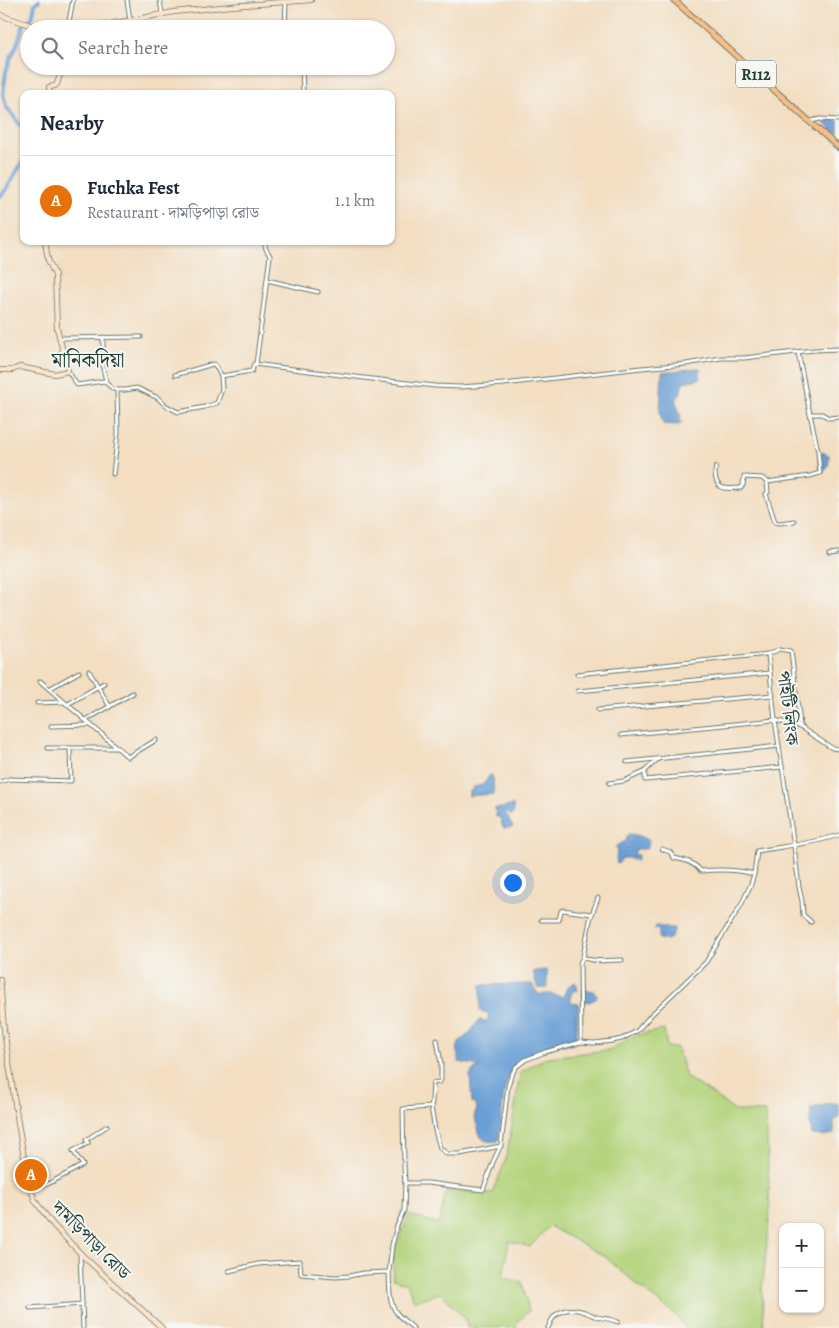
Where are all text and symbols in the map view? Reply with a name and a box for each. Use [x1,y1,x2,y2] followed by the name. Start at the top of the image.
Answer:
[20,20,395,75] search box
[38,34,66,62] icon: search
[78,35,168,61] text: Search here
[736,61,776,88] road number: R112
[40,109,103,137] text: Nearby
[87,175,180,201] text: Fuchka Fest
[51,190,61,212] text: A
[335,190,375,212] text: 1.1 km
[87,202,259,224] text: Restaurant · দামড়িপাড়া রোড
[50,347,125,374] district label: মানিকদিয়া
[772,670,805,748] street label: পাইটি লিংক
[500,870,526,896] your location
[15,1156,47,1194] pin: A
[46,1195,136,1285] street label: দামড়িপাড়া রোড
[779,1223,824,1313] map controls
[779,1223,824,1268] button: +
[779,1268,824,1313] button: −

